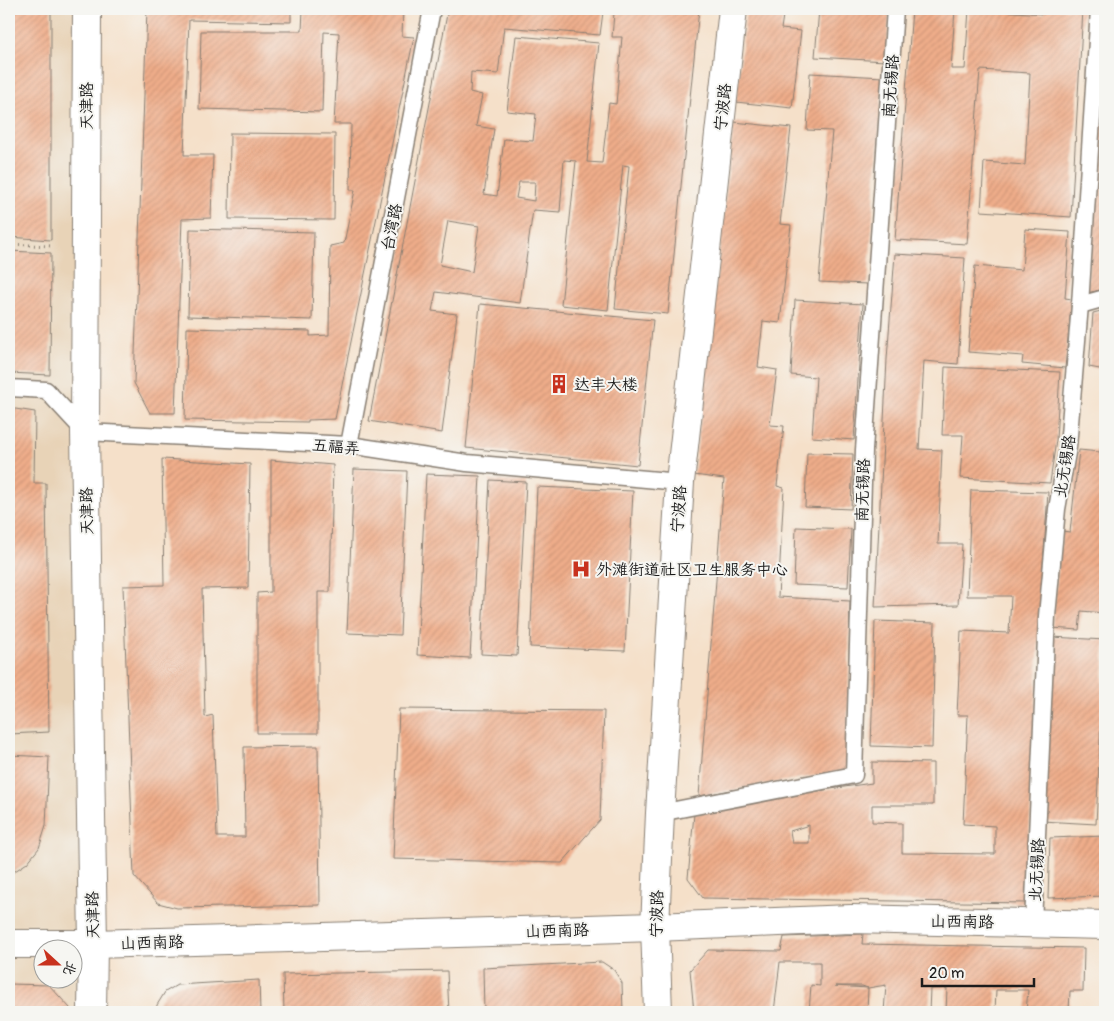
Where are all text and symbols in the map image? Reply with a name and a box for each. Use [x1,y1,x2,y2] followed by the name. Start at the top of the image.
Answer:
[879,53,903,119] street label: 南无锡路
[77,82,97,130] street label: 天津路
[711,82,735,132] street label: 宁波路
[378,202,406,253] street label: 台湾路
[548,373,570,395] building icon: 达丰大楼
[574,375,638,395] place label: 达丰大楼
[1050,433,1080,499] street label: 北无锡路
[311,435,361,459] street label: 五福弄
[852,458,874,522] street label: 南无锡路
[667,484,691,534] street label: 宁波路
[77,487,97,535] street label: 天津路
[570,558,592,580] hospital icon: 外滩街道社区卫生服务中心
[596,560,788,580] place label: 外滩街道社区卫生服务中心
[1025,838,1049,903] street label: 北无锡路
[647,890,667,938] street label: 宁波路
[83,891,103,939] street label: 天津路
[930,911,994,933] street label: 山西南路
[525,920,589,942] street label: 山西南路
[120,932,184,954] street label: 山西南路
[32,938,82,988] north arrow
[922,956,1034,988] scale bar
[59,959,80,978] text: 北
[929,964,964,983] text: 20 m

